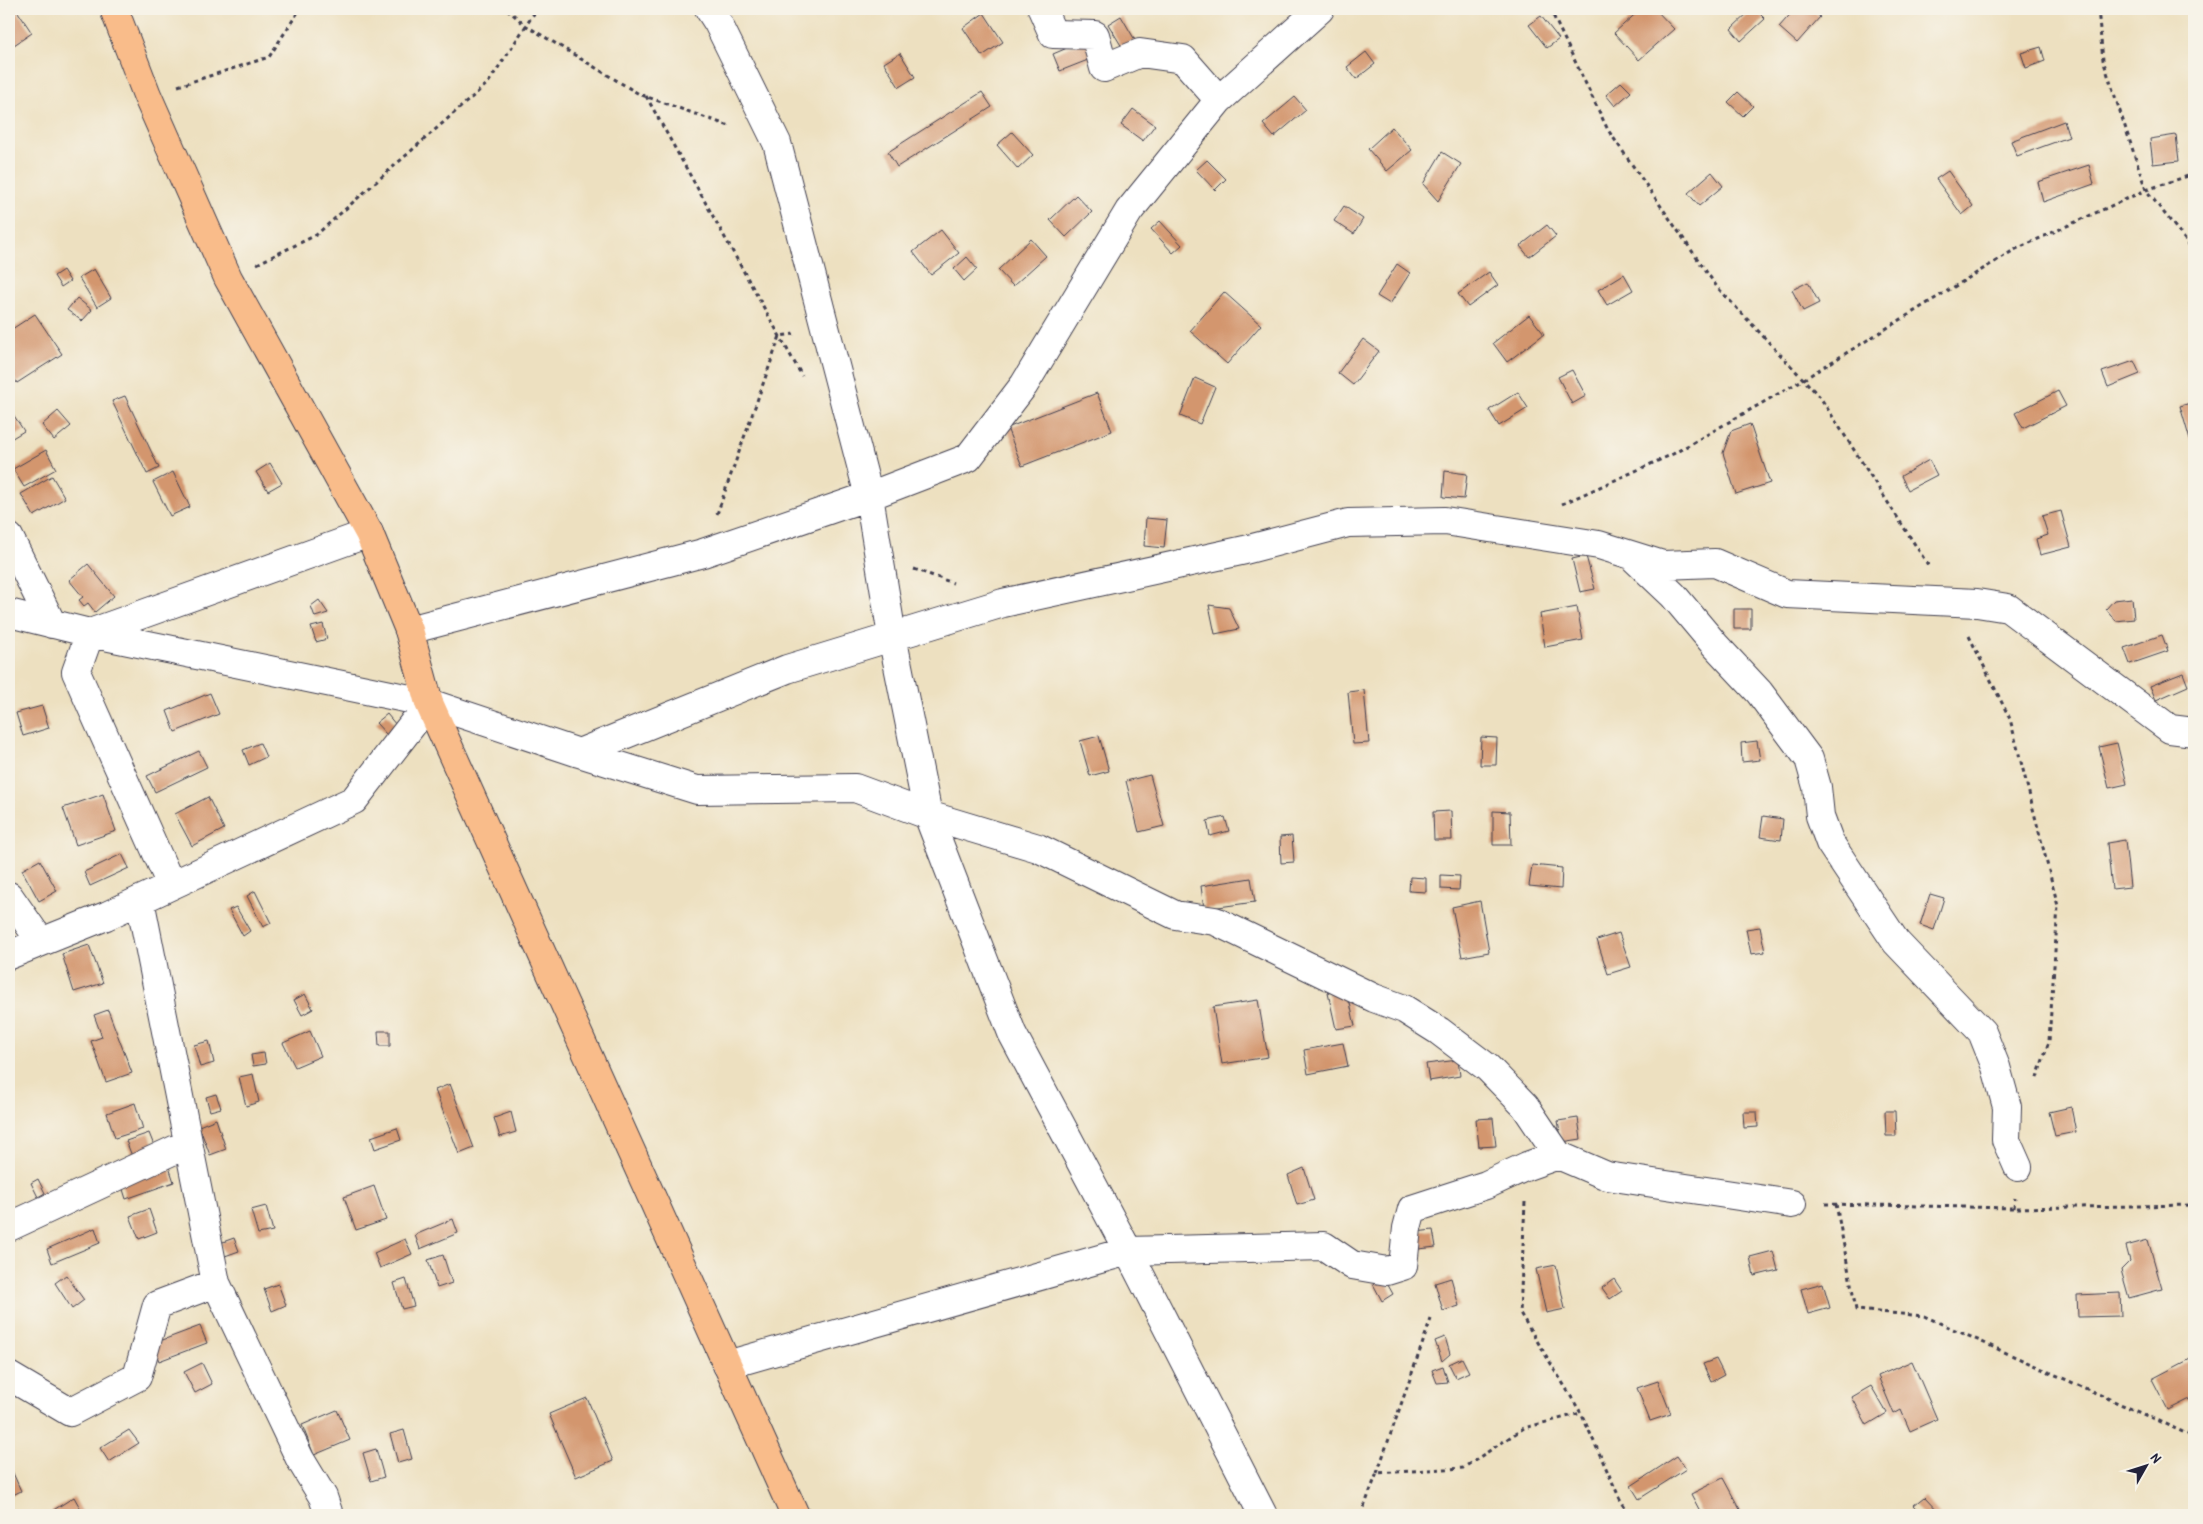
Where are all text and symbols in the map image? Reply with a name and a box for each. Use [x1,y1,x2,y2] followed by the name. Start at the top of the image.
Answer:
[2120,1442,2170,1492] north arrow
[2147,1449,2167,1467] text: N

